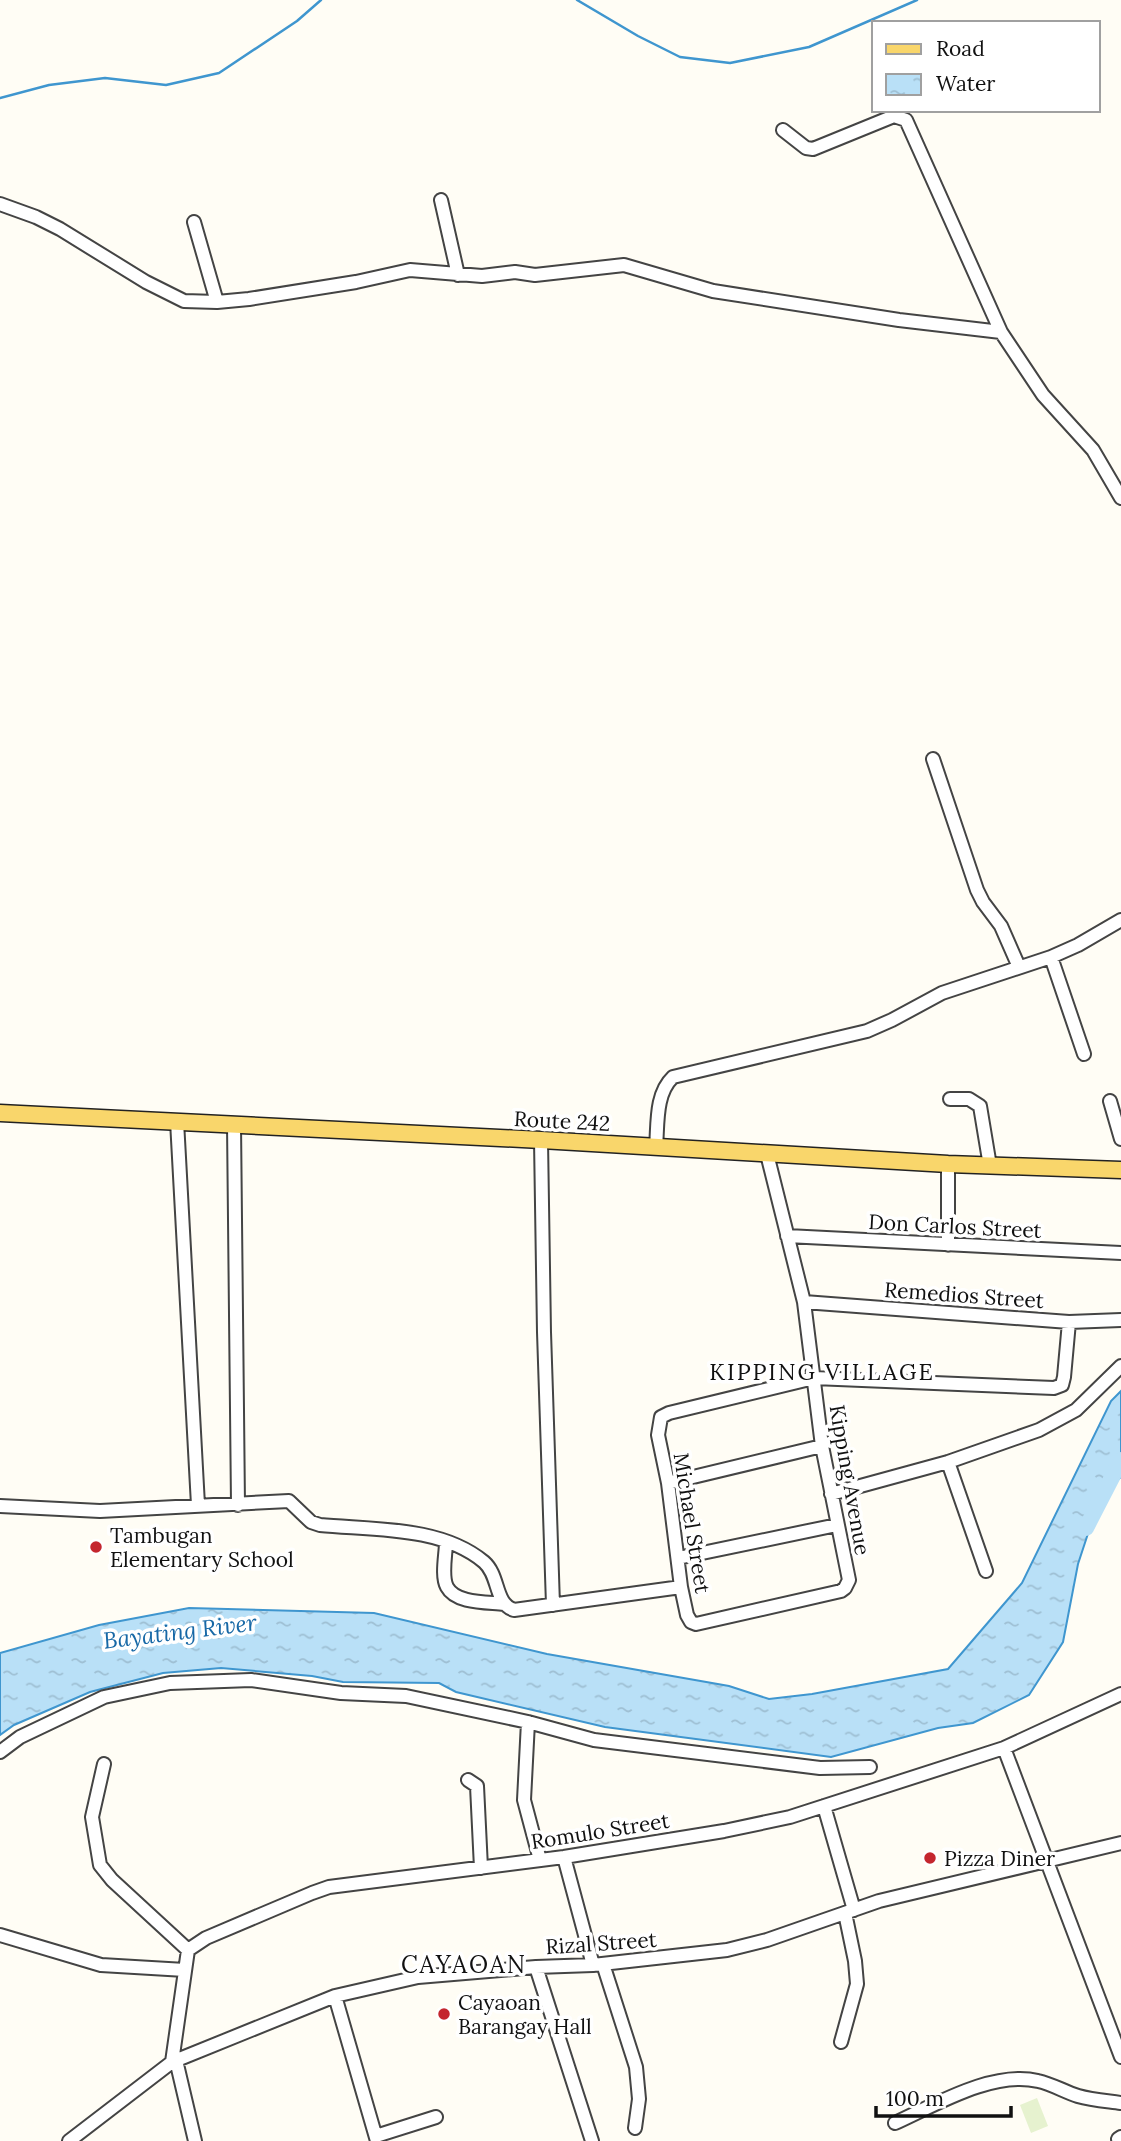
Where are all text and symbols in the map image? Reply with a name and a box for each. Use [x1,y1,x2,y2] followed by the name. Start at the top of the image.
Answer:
[872,21,1100,112] legend
[936,35,985,62] text: Road
[936,70,995,97] text: Water
[513,1105,611,1137] street label: Route 242
[868,1208,1043,1244] street label: Don Carlos Street
[883,1276,1046,1314] street label: Remedios Street
[709,1357,935,1386] district label: KIPPING VILLAGE
[823,1403,877,1557] street label: Kipping Avenue
[668,1451,717,1596] street label: Michael Street
[110,1522,294,1573] place label: Tambugan Elementary School
[88,1539,104,1555] marker: Tambugan Elementary School
[102,1607,259,1655] water label: Bayating River
[529,1807,672,1855] street label: Romulo Street
[944,1845,1055,1872] place label: Pizza Diner
[922,1850,938,1866] marker: Pizza Diner
[544,1926,658,1960] street label: Rizal Street
[401,1949,527,1980] district label: CAYAOAN
[458,1989,592,2040] place label: Cayaoan Barangay Hall
[436,2006,452,2022] marker: Cayaoan Barangay Hall
[876,2074,1011,2118] scale bar
[886,2085,944,2112] text: 100 m

